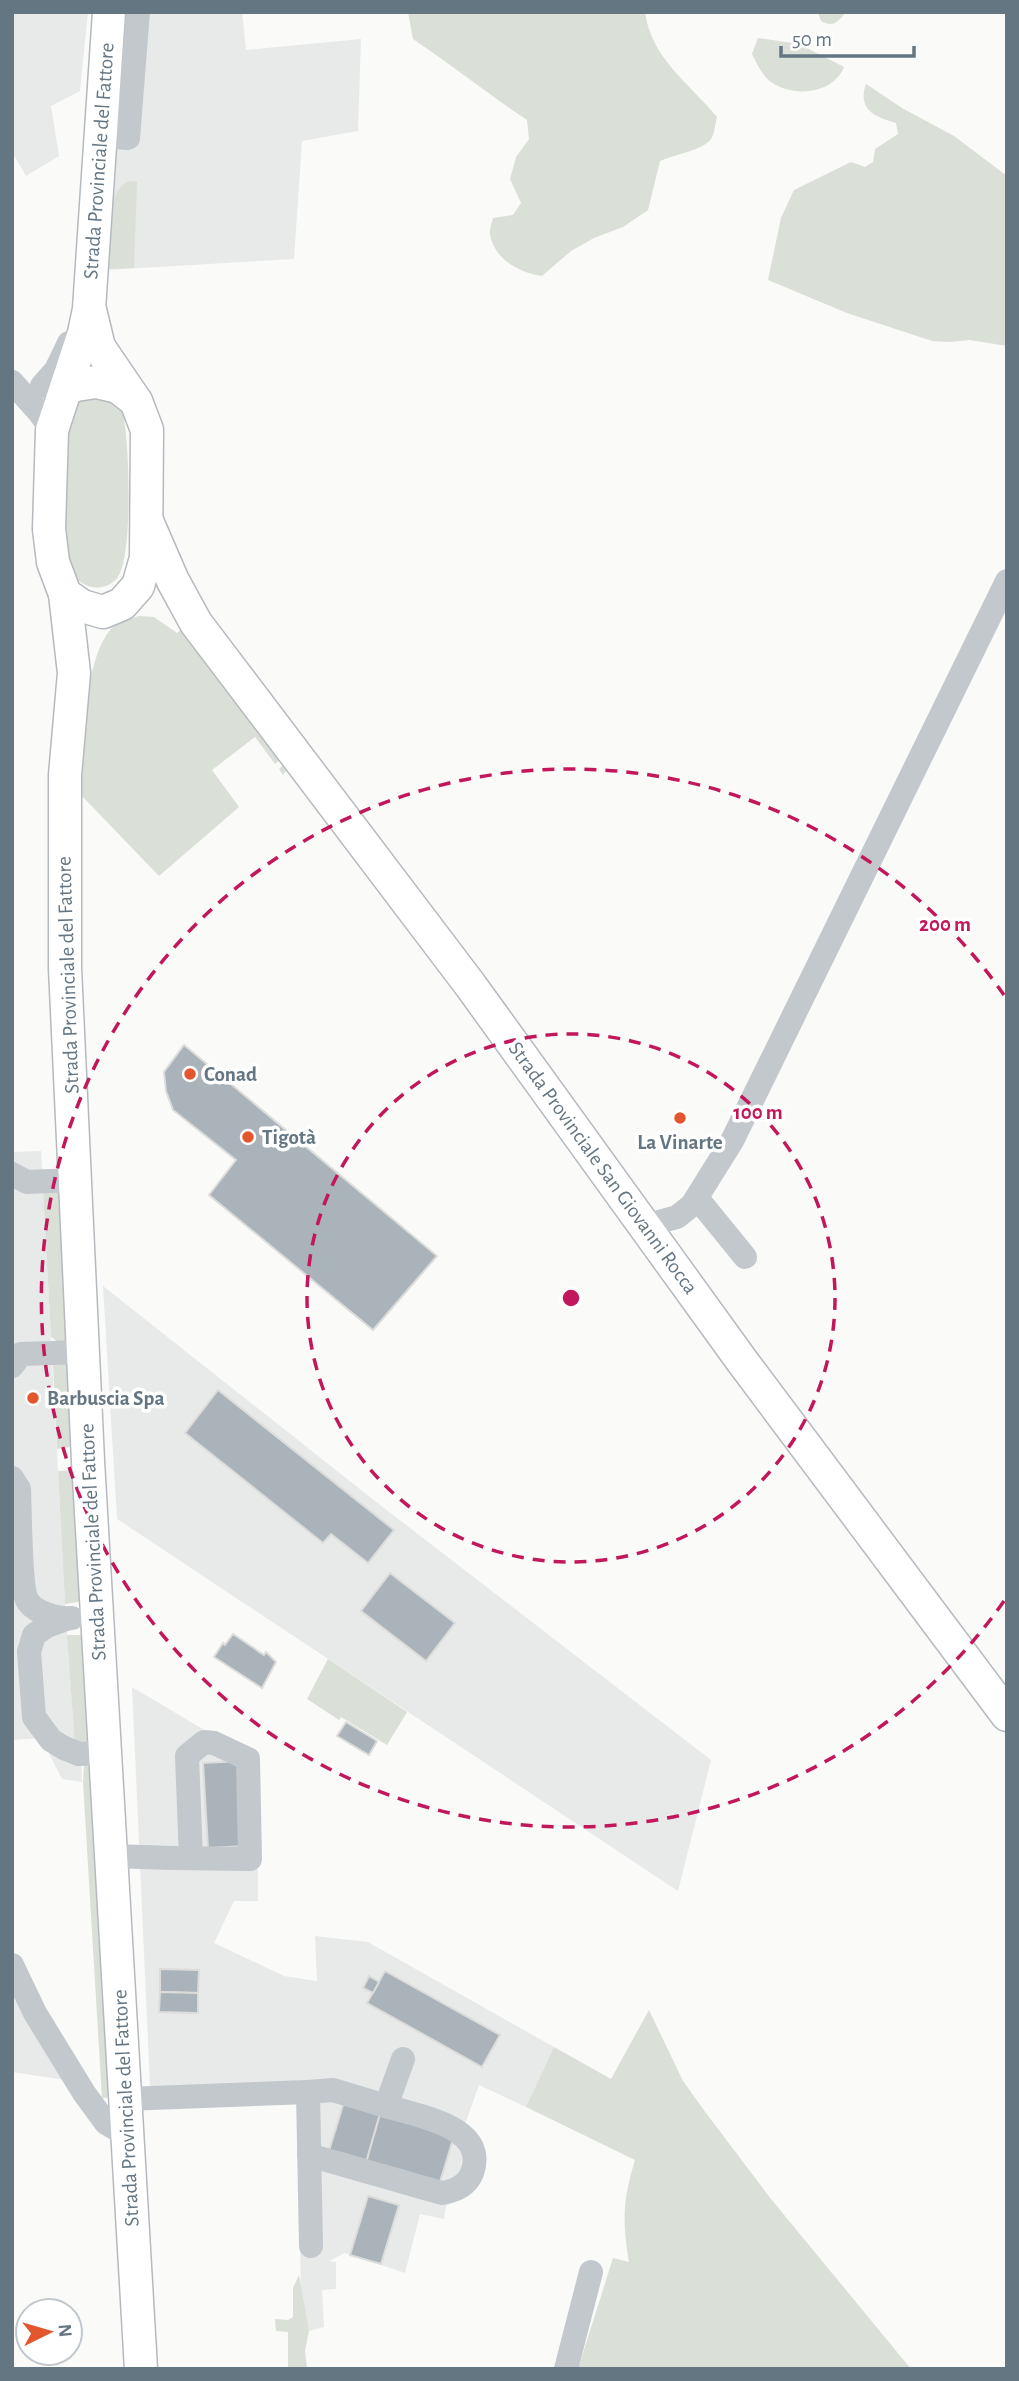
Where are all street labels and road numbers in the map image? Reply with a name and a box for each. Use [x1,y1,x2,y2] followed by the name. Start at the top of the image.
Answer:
[80,42,118,280] street label: Strada Provinciale del Fattore
[53,856,83,1094] street label: Strada Provinciale del Fattore
[505,1038,702,1298] street label: Strada Provinciale San Giovanni Rocca
[76,1423,110,1661] street label: Strada Provinciale del Fattore
[109,1989,143,2227] street label: Strada Provinciale del Fattore

